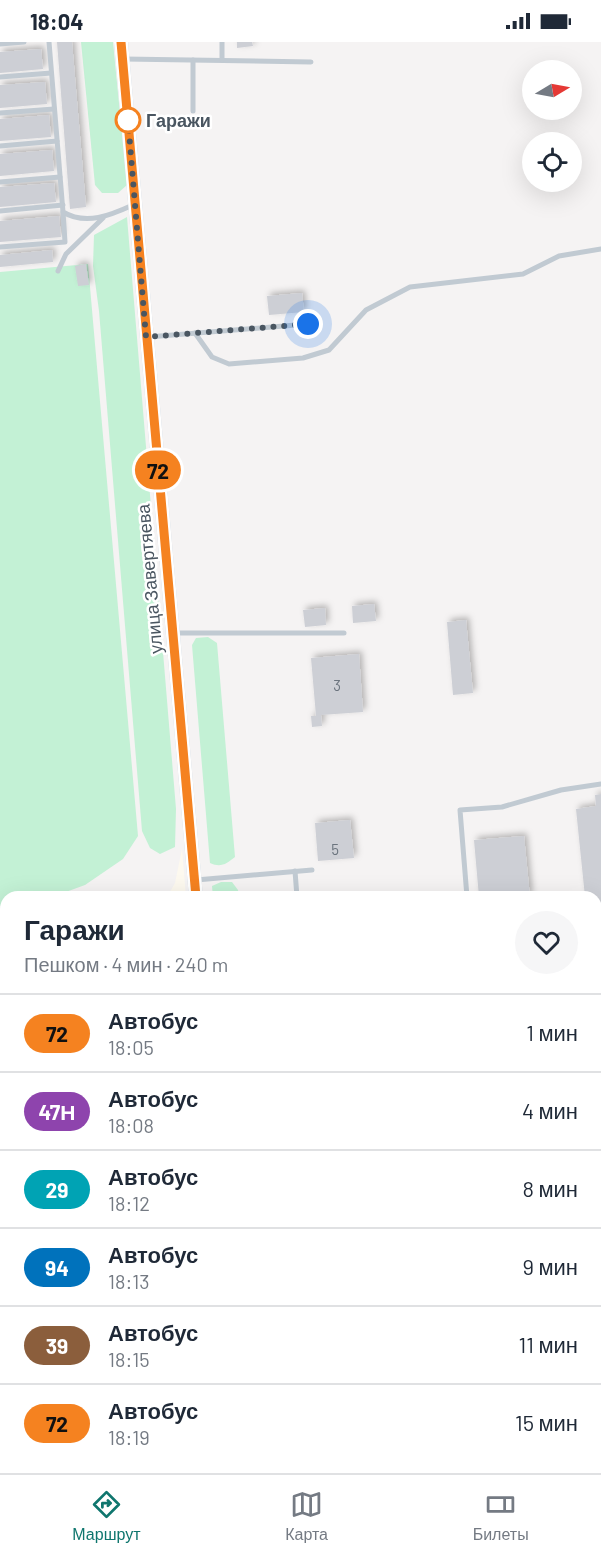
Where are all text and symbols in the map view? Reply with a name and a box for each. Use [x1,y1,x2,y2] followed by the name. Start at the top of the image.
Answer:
[30,8,84,34] text: 18:04
[522,60,582,120] north arrow
[522,60,582,192] map controls
[115,107,141,133] marker: Гаражи
[146,109,211,131] place label: Гаражи
[522,132,582,192] button: locate
[293,309,323,339] your location
[131,450,185,490] line badge: 72
[147,458,169,483] text: 72
[131,502,167,655] street label: улица Завертяева
[333,676,341,694] house number: 3
[331,840,339,858] house number: 5
[515,911,578,974] button: heart
[24,912,125,946] text: Гаражи
[24,952,228,976] text: Пешком · 4 мин · 240 m
[108,1007,198,1033] text: Автобус
[526,1019,578,1045] text: 1 мин
[46,1021,68,1046] text: 72
[108,1035,154,1059] text: 18:05
[108,1085,198,1111] text: Автобус
[522,1097,578,1123] text: 4 мин
[39,1099,75,1124] text: 47Н
[108,1113,154,1137] text: 18:08
[108,1163,198,1189] text: Автобус
[523,1175,578,1201] text: 8 мин
[46,1177,68,1202] text: 29
[108,1191,150,1215] text: 18:12
[108,1241,198,1267] text: Автобус
[523,1253,578,1279] text: 9 мин
[45,1255,69,1280] text: 94
[108,1269,150,1293] text: 18:13
[108,1319,198,1345] text: Автобус
[519,1331,578,1357] text: 11 мин
[46,1333,68,1358] text: 39
[108,1347,149,1371] text: 18:15
[108,1397,198,1423] text: Автобус
[515,1409,578,1435] text: 15 мин
[46,1411,68,1436] text: 72
[108,1425,150,1449] text: 18:19
[72,1488,141,1544] tab: Маршрут
[285,1488,328,1544] tab: Карта
[473,1488,529,1544] tab: Билеты

